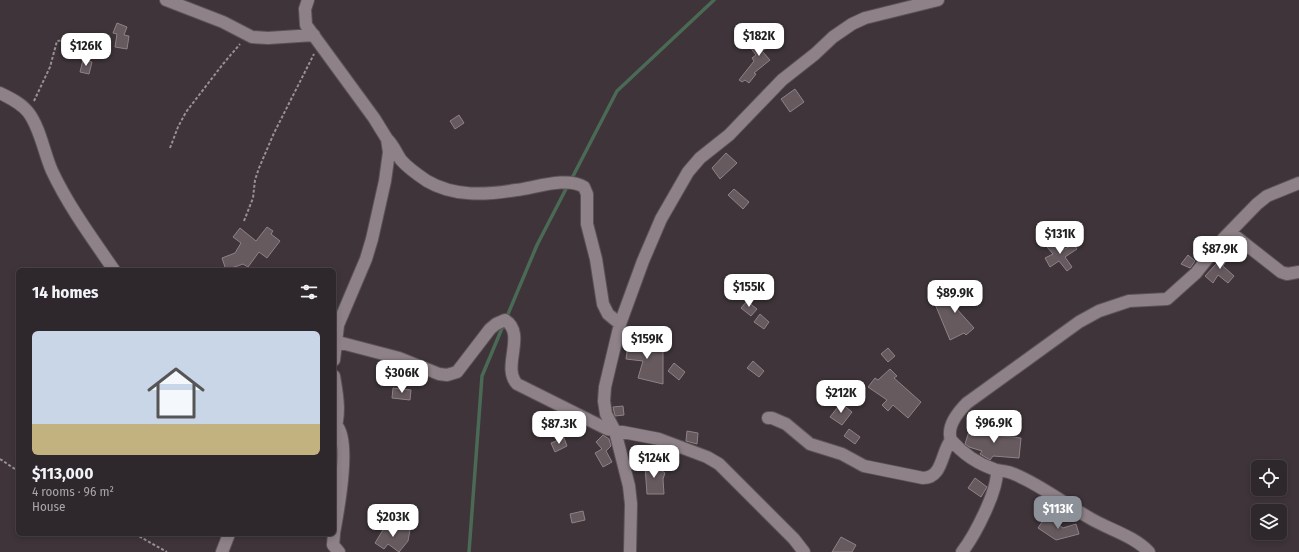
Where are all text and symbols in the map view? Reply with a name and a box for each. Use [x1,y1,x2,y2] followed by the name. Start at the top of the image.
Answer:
[731,23,787,57] pin: $182K
[743,28,775,43] text: $182K
[58,33,114,67] pin: $126K
[70,38,102,53] text: $126K
[1032,221,1088,255] pin: $131K
[1045,226,1075,241] text: $131K
[1187,236,1253,270] pin: $87.9K
[1202,241,1238,256] text: $87.9K
[721,274,777,308] pin: $155K
[733,279,765,294] text: $155K
[922,280,988,314] pin: $89.9K
[298,281,320,303] icon: filters
[32,282,99,303] text: 14 homes
[937,285,973,300] text: $89.9K
[619,326,675,360] pin: $159K
[631,331,663,346] text: $159K
[140,357,212,429] icon: home
[374,360,430,394] pin: $306K
[385,365,419,380] text: $306K
[813,380,869,414] pin: $212K
[825,385,857,400] text: $212K
[961,410,1027,444] pin: $96.9K
[526,411,592,445] pin: $87.3K
[976,415,1012,430] text: $96.9K
[541,416,577,431] text: $87.3K
[626,445,682,479] pin: $124K
[638,450,670,465] text: $124K
[1251,460,1287,540] map controls
[1251,460,1287,496] button: locate
[32,463,93,484] text: $113,000
[32,484,114,499] text: 4 rooms · 96 m²
[1030,496,1086,530] pin: $113K
[32,499,66,514] text: House
[1043,501,1073,516] text: $113K
[365,504,421,538] pin: $203K
[1251,504,1287,540] button: layers
[376,509,410,524] text: $203K

